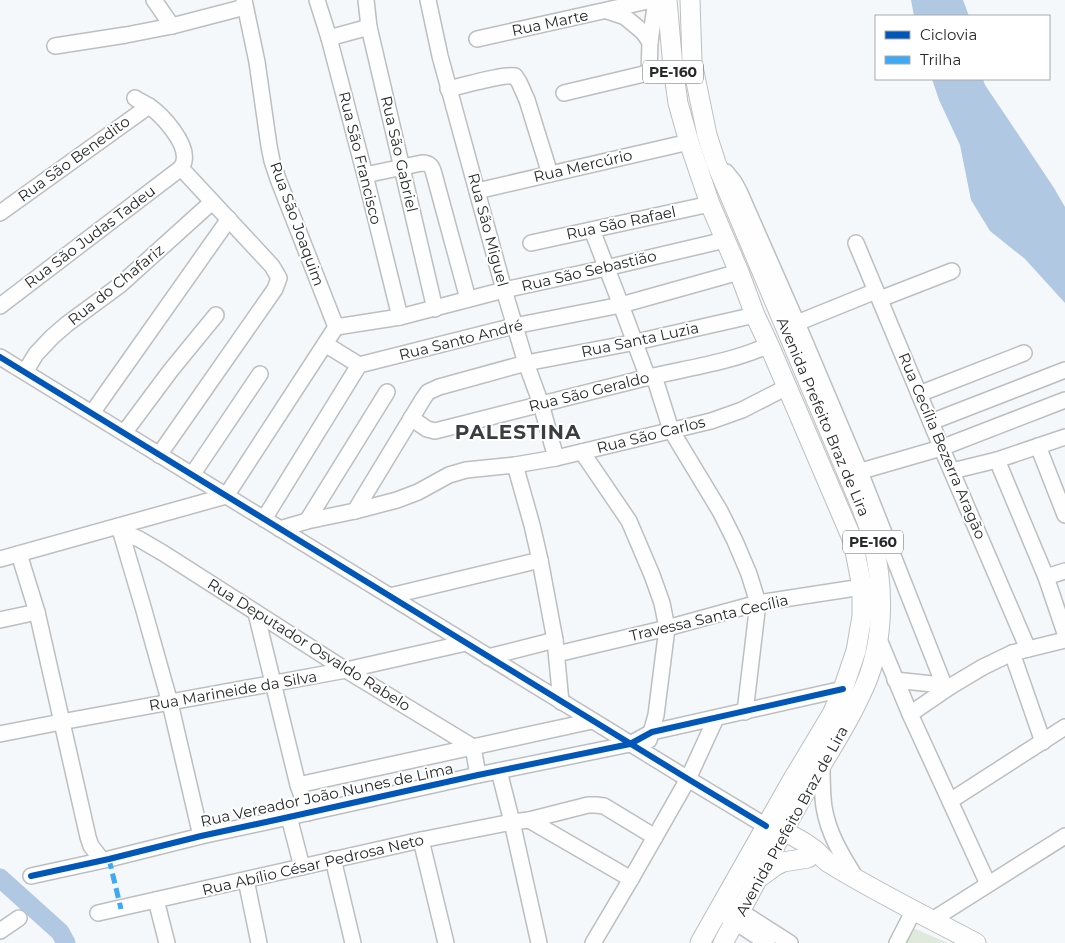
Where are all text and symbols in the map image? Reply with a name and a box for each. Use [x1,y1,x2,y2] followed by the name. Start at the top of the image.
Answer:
[510,5,590,40] street label: Rua Marte
[875,15,1050,80] legend
[920,25,977,44] text: Ciclovia
[920,50,961,69] text: Trilha
[643,61,703,84] road number: PE-160
[335,89,386,226] street label: Rua São Francisco
[377,94,422,214] street label: Rua São Gabriel
[14,112,133,206] street label: Rua São Benedito
[532,145,634,186] street label: Rua Mercúrio
[266,159,329,289] street label: Rua São Joaquim
[464,171,513,289] street label: Rua São Miguel
[20,181,159,292] street label: Rua São Judas Tadeu
[564,202,677,243] street label: Rua São Rafael
[64,240,168,329] street label: Rua do Chafariz
[519,246,658,295] street label: Rua São Sebastião
[773,314,874,519] street label: Avenida Prefeito Braz de Lira
[397,315,525,364] street label: Rua Santo André
[579,318,700,361] street label: Rua Santa Luzia
[894,350,990,542] street label: Rua Cecília Bezerra Aragão
[527,367,651,416] street label: Rua São Geraldo
[595,412,707,457] street label: Rua São Carlos
[455,420,581,444] district label: PALESTINA
[843,530,903,554] road number: PE-160
[204,574,414,715] street label: Rua Deputador Osvaldo Rabelo
[628,590,790,645] street label: Travessa Santa Cecília
[147,666,318,715] street label: Rua Marineide da Silva
[731,722,852,919] street label: Avenida Prefeito Braz de Lira
[199,758,455,831] street label: Rua Vereador João Nunes de Lima
[200,830,426,899] street label: Rua Abílio César Pedrosa Neto

